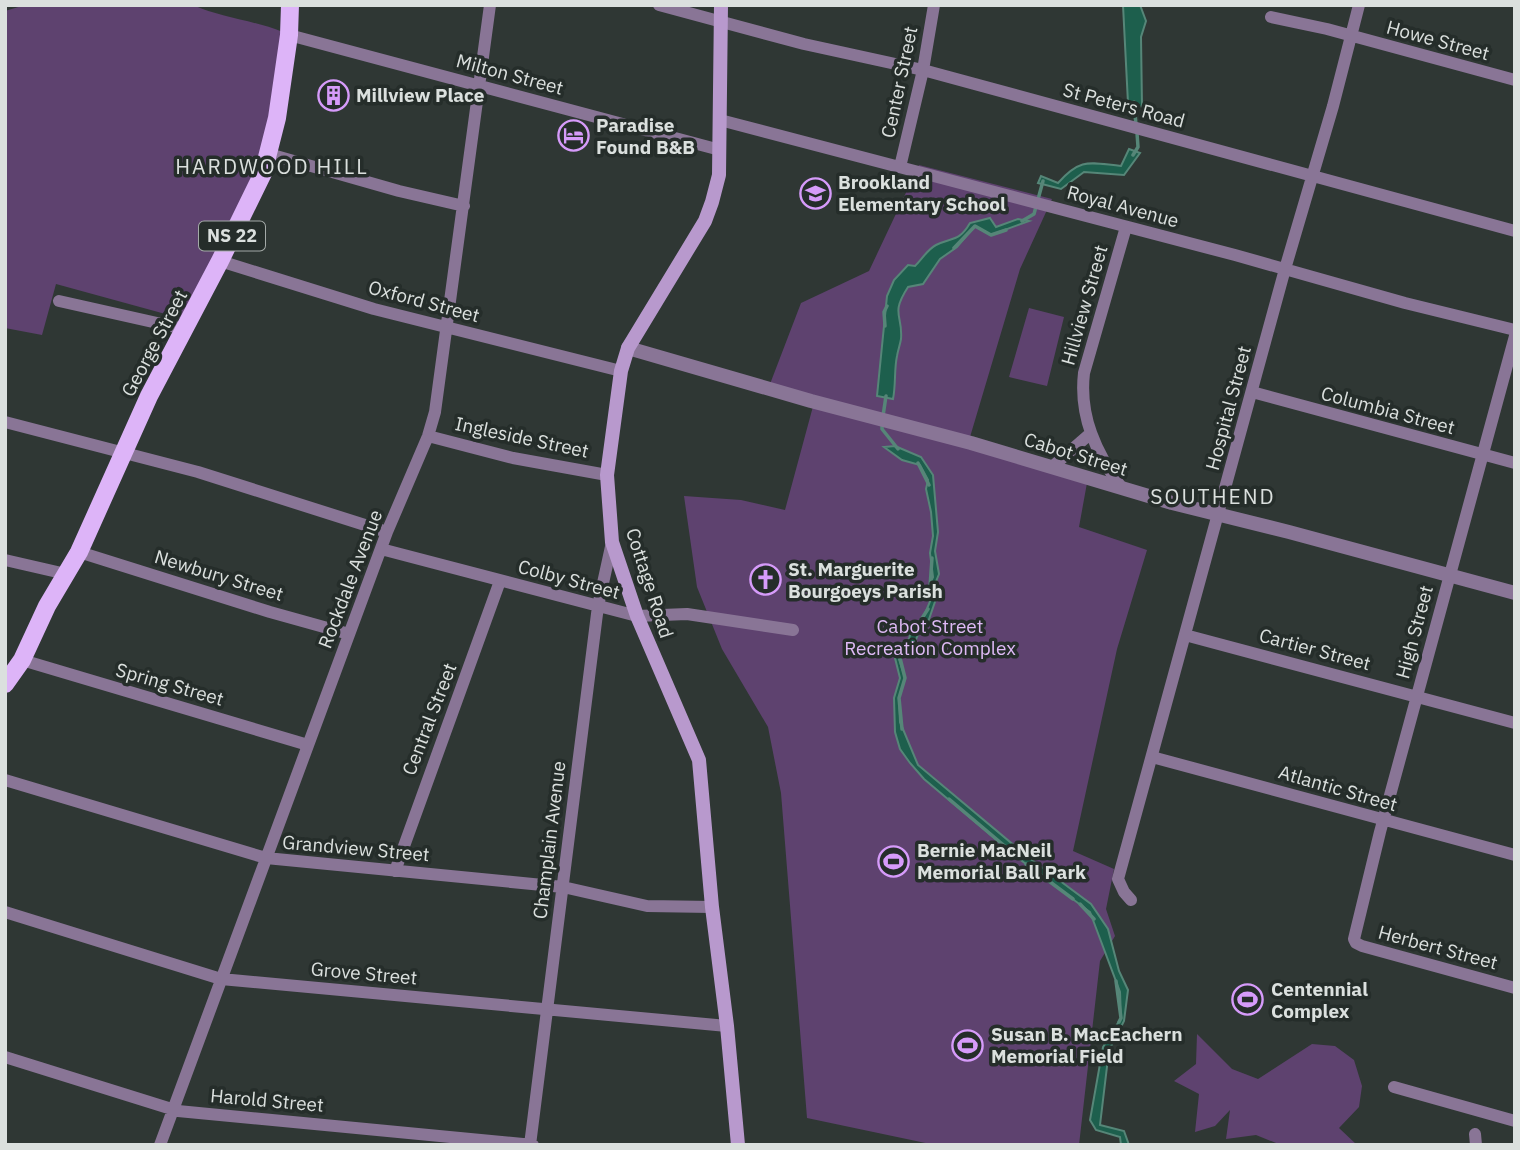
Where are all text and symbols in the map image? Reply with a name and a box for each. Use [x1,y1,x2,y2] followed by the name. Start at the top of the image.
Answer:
[1384,15,1492,65] street label: Howe Street
[875,24,923,140] street label: Center Street
[454,48,566,100] street label: Milton Street
[1060,77,1188,133] street label: St Peters Road
[316,78,350,112] building icon: Millview Place
[356,83,484,107] place label: Millview Place
[596,113,695,159] place label: Paradise Found B&B
[556,119,590,153] hotel icon: Paradise Found B&B
[175,152,369,180] district label: HARDWOOD HILL
[838,170,1006,216] place label: Brookland Elementary School
[798,176,832,210] school or university icon: Brookland Elementary School
[1064,180,1182,232] street label: Royal Avenue
[199,222,265,250] road number: NS 22
[1055,242,1113,368] street label: Hillview Street
[366,275,482,327] street label: Oxford Street
[116,285,192,401] street label: George Street
[1200,343,1256,473] street label: Hospital Street
[1318,381,1458,439] street label: Columbia Street
[453,411,591,463] street label: Ingleside Street
[1021,427,1131,481] street label: Cabot Street
[1150,482,1276,510] district label: SOUTHEND
[313,506,387,652] street label: Rockdale Avenue
[621,525,679,641] street label: Cottage Road
[152,544,286,606] street label: Newbury Street
[515,554,623,604] street label: Colby Street
[788,557,943,603] place label: St. Marguerite Bourgoeys Parish
[748,563,782,597] church icon: St. Marguerite Bourgoeys Parish
[1390,583,1438,681] street label: High Street
[844,614,1016,660] park label: Cabot Street Recreation Complex
[1257,623,1373,675] street label: Cartier Street
[113,657,227,711] street label: Spring Street
[397,659,461,779] street label: Central Street
[527,760,571,920] street label: Champlain Avenue
[1276,760,1400,816] street label: Atlantic Street
[281,830,431,866] street label: Grandview Street
[917,838,1086,884] place label: Bernie MacNeil Memorial Ball Park
[877,844,911,878] sports icon: Bernie MacNeil Memorial Ball Park
[1376,920,1500,974] street label: Herbert Street
[310,956,418,990] street label: Grove Street
[1271,977,1368,1023] place label: Centennial Complex
[1231,983,1265,1017] sports icon: Centennial Complex
[991,1022,1183,1068] place label: Susan B. MacEachern Memorial Field
[951,1028,985,1062] sports icon: Susan B. MacEachern Memorial Field
[209,1083,325,1117] street label: Harold Street

